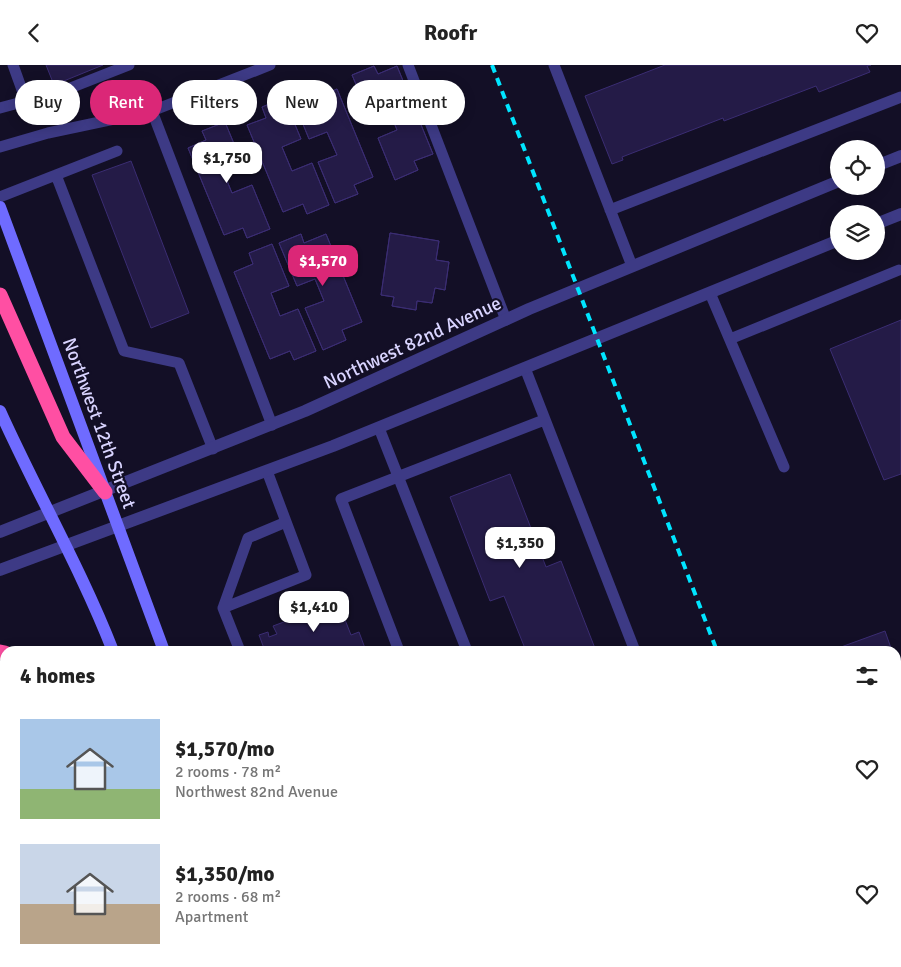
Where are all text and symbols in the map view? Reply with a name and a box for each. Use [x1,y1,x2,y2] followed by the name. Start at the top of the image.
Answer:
[20,19,48,47] icon: back
[424,19,477,46] text: Roofr
[853,19,881,47] icon: heart
[15,80,80,125] chip: Buy
[90,80,162,125] chip: Rent
[172,80,257,125] chip: Filters
[267,80,337,125] chip: New
[347,80,465,125] chip: Apartment
[830,140,885,260] map controls
[830,140,885,195] button: locate
[186,141,268,184] pin: $1,750
[203,148,251,168] text: $1,750
[830,205,885,260] button: layers
[282,245,364,287] pin: $1,570
[299,251,347,271] text: $1,570
[320,291,505,395] street label: Northwest 82nd Avenue
[57,335,141,512] street label: Northwest 12th Street
[479,527,561,569] pin: $1,350
[496,533,544,553] text: $1,350
[273,591,355,633] pin: $1,410
[290,597,338,617] text: $1,410
[853,662,881,690] icon: filters
[20,663,95,689] text: 4 homes
[175,736,274,762] text: $1,570/mo
[60,739,120,799] icon: home
[853,755,881,783] icon: heart
[175,762,281,782] text: 2 rooms · 78 m²
[175,782,338,802] text: Northwest 82nd Avenue
[175,861,274,887] text: $1,350/mo
[60,864,120,924] icon: home
[853,880,881,908] icon: heart
[175,887,281,907] text: 2 rooms · 68 m²
[175,907,248,927] text: Apartment

